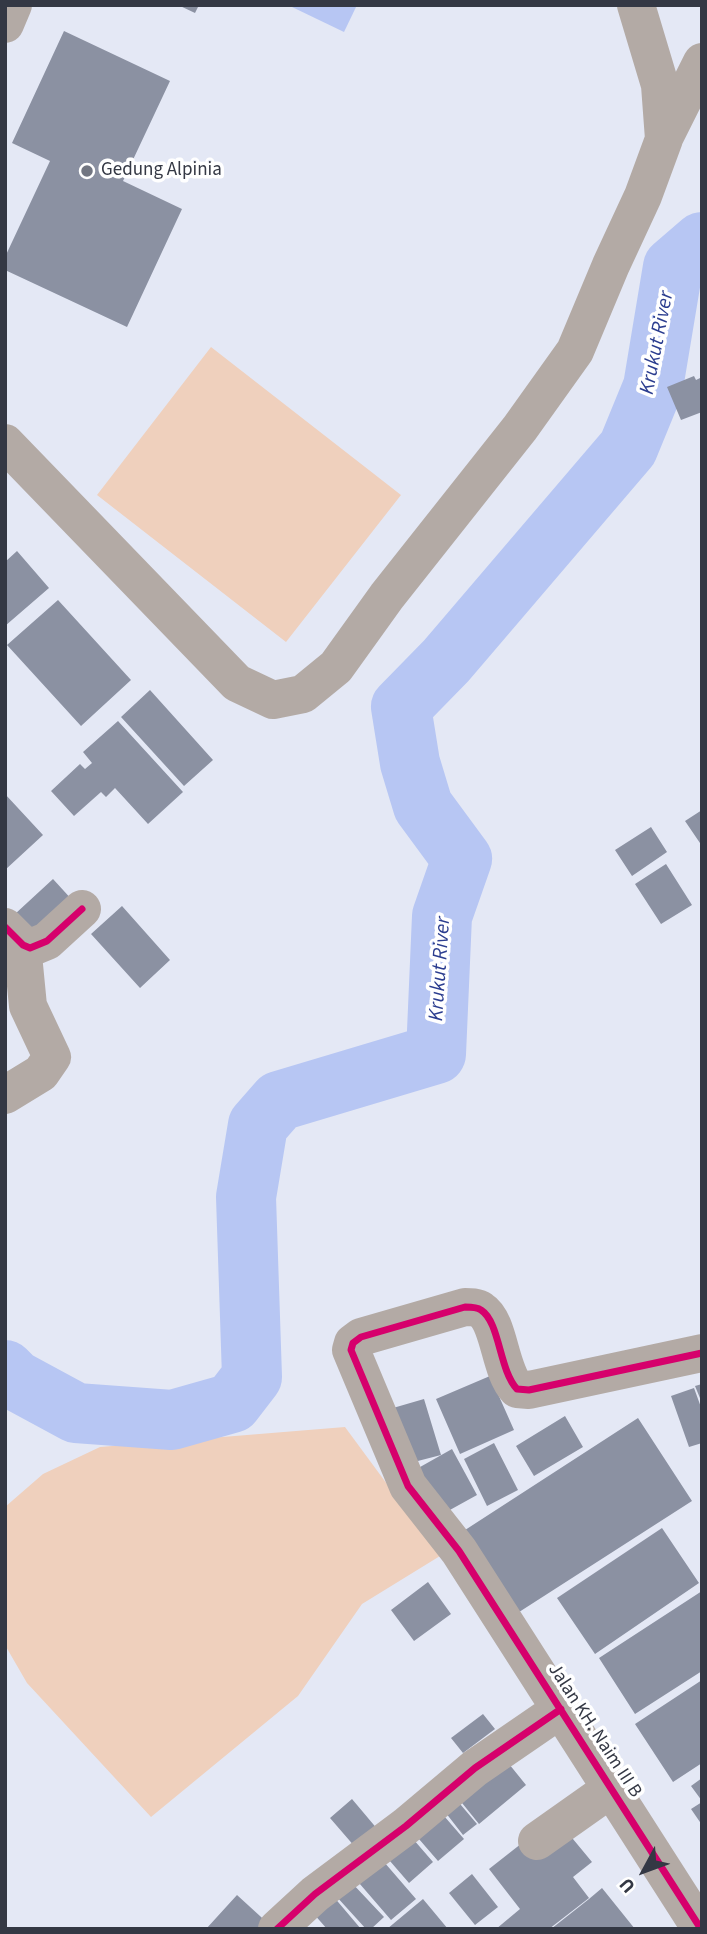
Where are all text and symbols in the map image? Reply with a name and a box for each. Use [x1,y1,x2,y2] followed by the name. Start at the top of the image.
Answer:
[101,160,222,182] place label: Gedung Alpinia
[79,163,95,179] marker: Gedung Alpinia
[636,289,680,397] water label: Krukut River
[425,916,457,1022] water label: Krukut River
[542,1660,646,1802] street label: Jalan KH. Naim III B
[609,1836,679,1906] north arrow
[613,1871,642,1899] text: U

